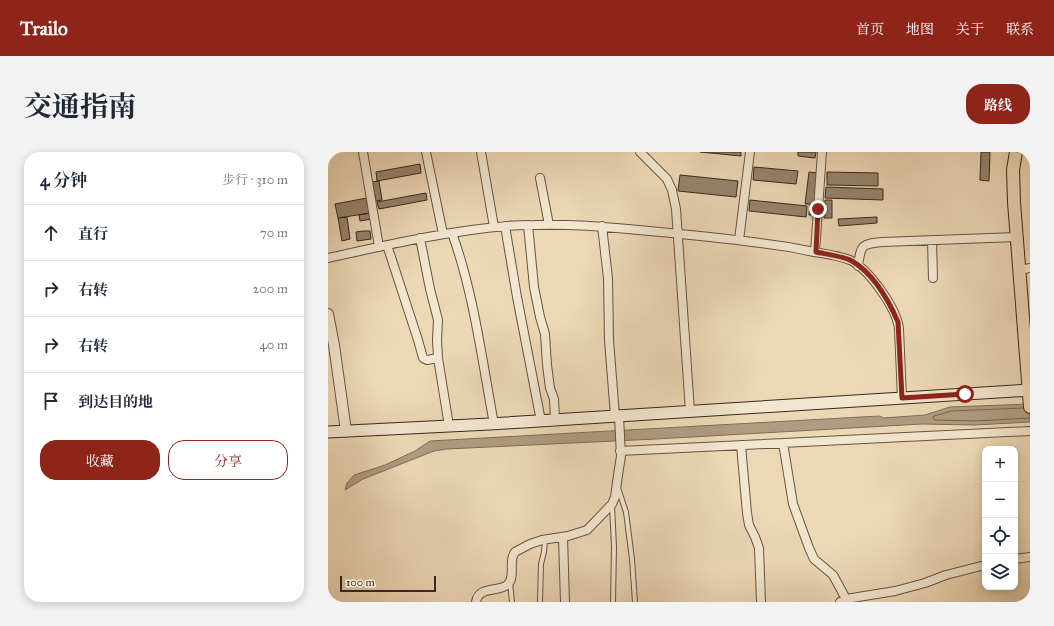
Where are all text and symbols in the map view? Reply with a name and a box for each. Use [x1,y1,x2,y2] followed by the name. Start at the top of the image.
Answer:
[20,17,68,40] text: Trailo
[856,21,884,38] text: 首页
[906,21,934,38] text: 地图
[956,21,984,38] text: 关于
[1006,21,1034,38] text: 联系
[966,84,1030,124] button: 路线
[24,89,136,124] text: 交通指南
[40,170,87,191] text: 4 分钟
[222,172,288,188] text: 步行 · 310 m
[809,200,827,218] route end
[40,222,62,244] icon: ahead
[78,225,108,243] text: 直行
[260,225,288,241] text: 70 m
[40,278,62,300] icon: right
[78,281,108,299] text: 右转
[253,281,288,297] text: 200 m
[40,334,62,356] icon: right
[78,337,108,355] text: 右转
[259,337,288,353] text: 40 m
[956,385,974,403] route start
[40,390,62,412] icon: arrive
[78,393,153,411] text: 到达目的地
[40,440,160,480] button: 收藏
[168,440,288,480] button: 分享
[982,446,1018,590] map controls
[982,446,1018,482] button: +
[982,482,1018,518] button: −
[982,518,1018,554] button: locate
[982,554,1018,590] button: layers
[340,574,436,593] scale bar
[346,576,375,589] text: 100 m

